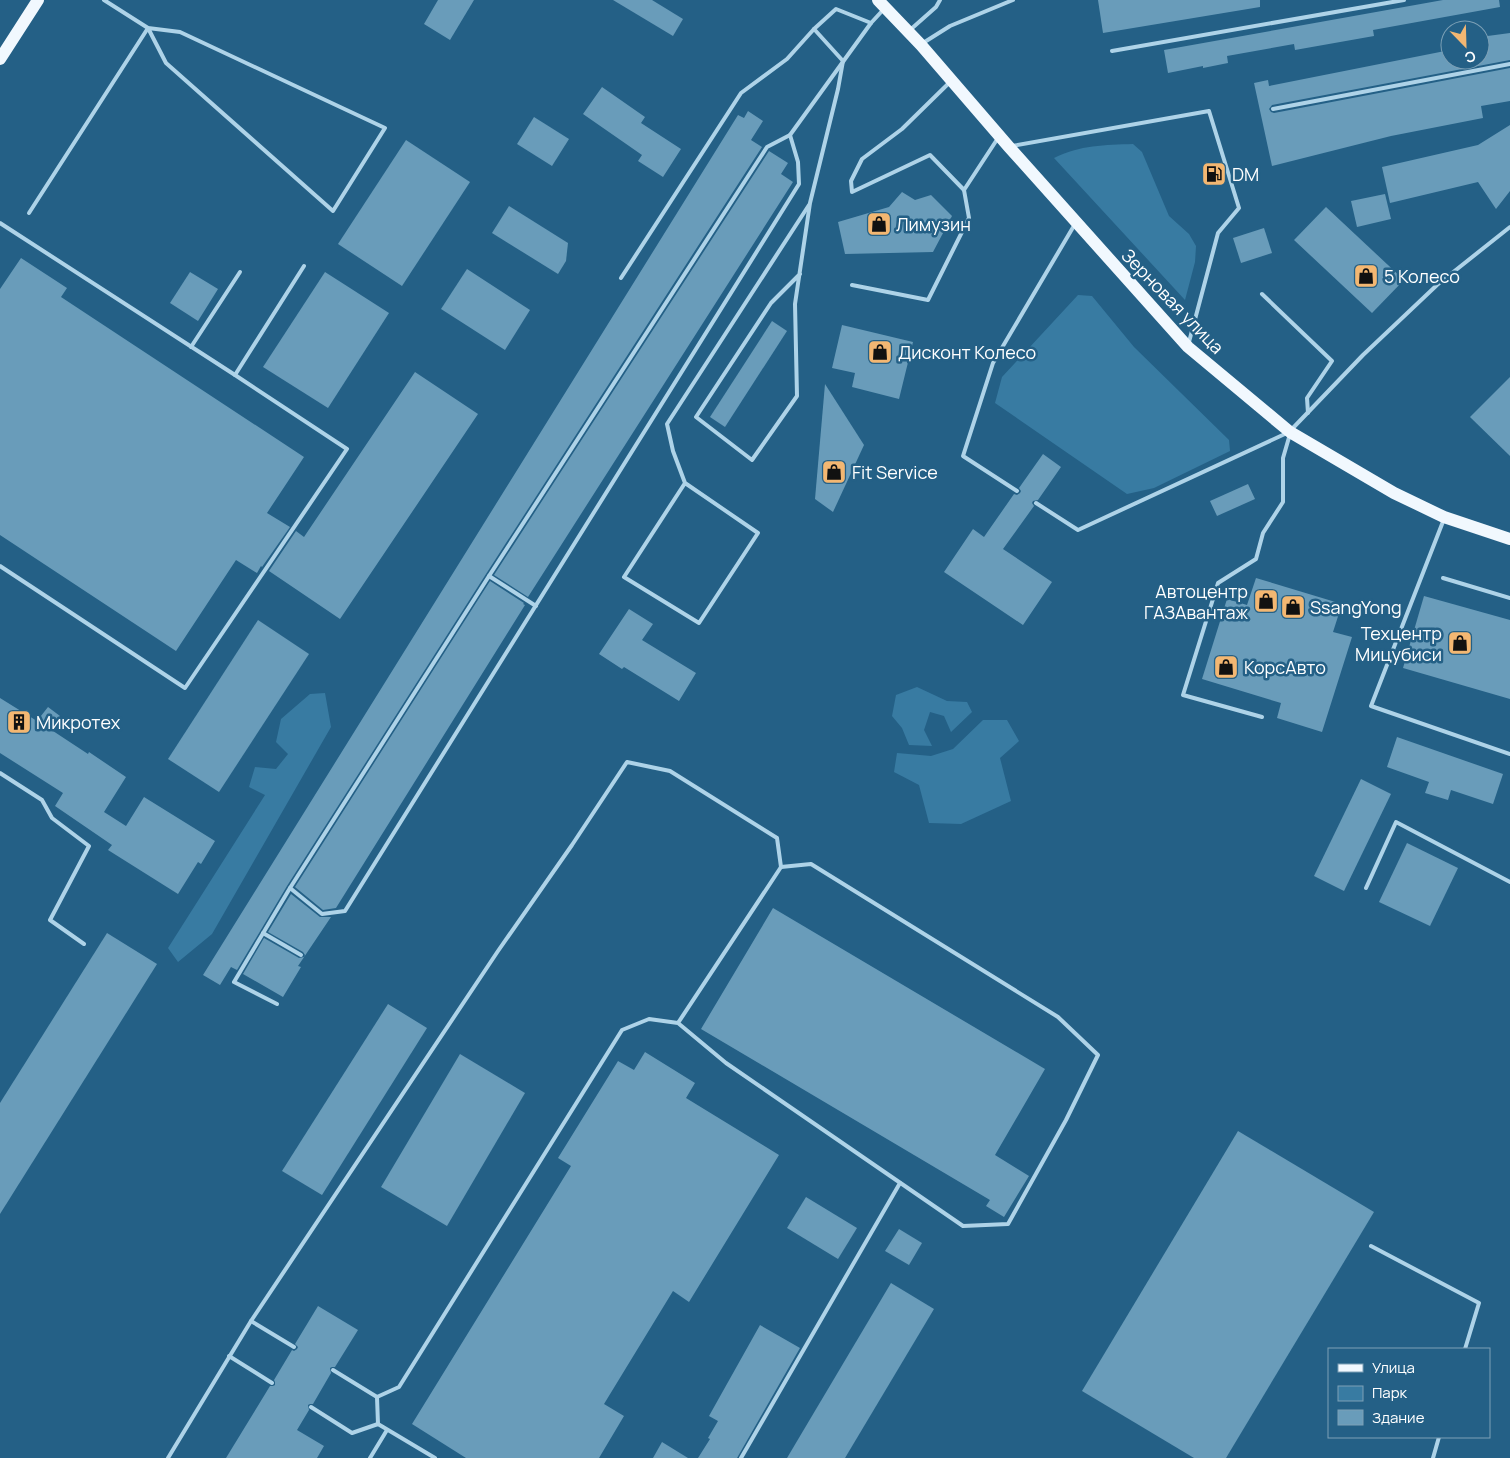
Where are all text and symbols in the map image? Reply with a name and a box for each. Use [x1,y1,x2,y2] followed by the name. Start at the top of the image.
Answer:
[1440,20,1490,70] north arrow
[1462,47,1479,68] text: С
[1201,161,1227,187] fuel station icon: DM
[1232,162,1259,186] place label: DM
[866,211,892,237] shop icon: Лимузин
[896,212,971,236] place label: Лимузин
[1117,243,1229,359] street label: Зерновая улица
[1353,263,1379,289] shop icon: 5 Колесо
[1384,264,1460,288] place label: 5 Колесо
[867,339,893,365] shop icon: Дисконт Колесо
[898,340,1036,364] place label: Дисконт Колесо
[821,459,847,485] shop icon: Fit Service
[852,460,938,484] place label: Fit Service
[1144,579,1248,624] place label: Автоцентр ГАЗАвантаж
[1253,588,1279,614] shop icon: Автоцентр ГАЗАвантаж
[1280,594,1306,620] shop icon: SsangYong
[1310,595,1402,619] place label: SsangYong
[1355,621,1442,666] place label: Техцентр Мицубиси
[1447,630,1473,656] shop icon: Техцентр Мицубиси
[1213,654,1239,680] shop icon: КорсАвто
[1244,655,1326,679] place label: КорсАвто
[6,709,32,735] building icon: Микротех
[36,710,121,734] place label: Микротех
[1328,1348,1490,1438] legend
[1372,1357,1415,1378] text: Улица
[1372,1382,1408,1403] text: Парк
[1372,1407,1425,1428] text: Здание

